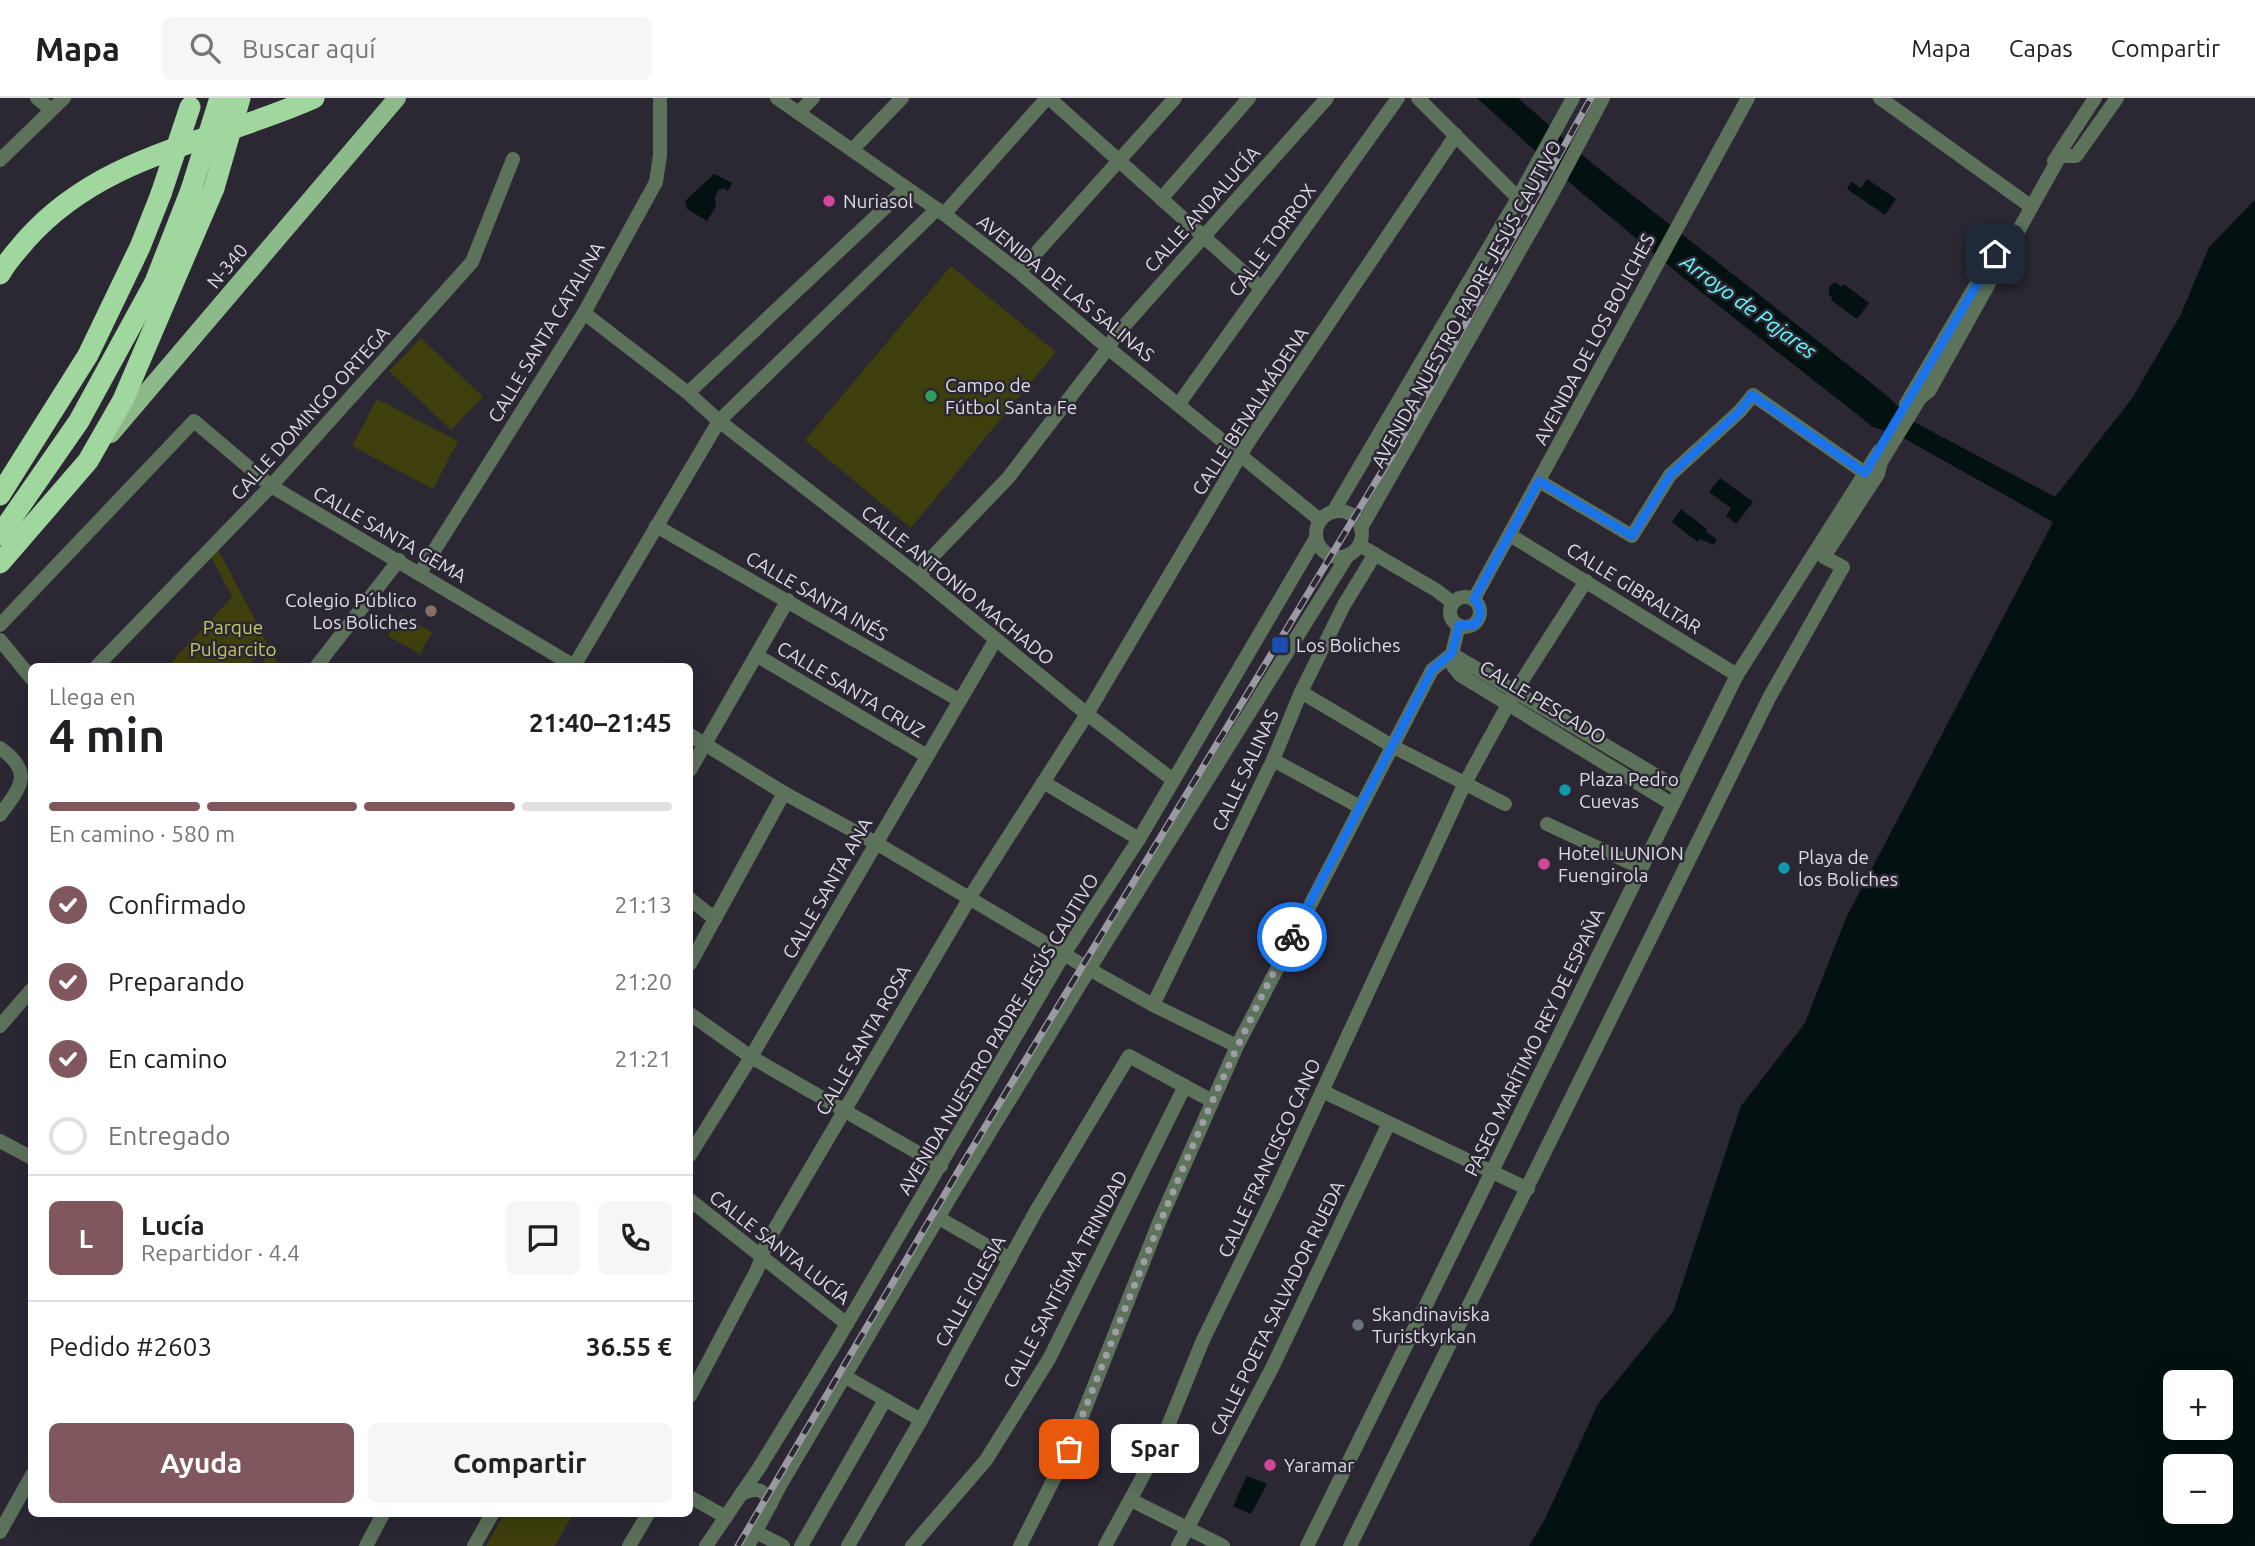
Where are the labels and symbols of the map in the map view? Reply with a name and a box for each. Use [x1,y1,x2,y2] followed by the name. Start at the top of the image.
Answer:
[1366,136,1566,472] street label: AVENIDA NUESTRO PADRE JESÚS CAUTIVO
[1140,141,1265,276] street label: CALLE ANDALUCÍA
[1224,179,1320,301] street label: CALLE TORROX
[843,190,913,212] place label: Nuriasol
[821,193,837,209] marker: Nuriasol
[973,210,1159,366] street label: AVENIDA DE LAS SALINAS
[1965,224,2025,284] pin
[1529,230,1659,448] street label: AVENIDA DE LOS BOLICHES
[483,237,609,426] street label: CALLE SANTA CATALINA
[202,239,252,293] street label: N-340
[1676,248,1822,363] water label: Arroyo de Pajares
[226,321,394,504] street label: CALLE DOMINGO ORTEGA
[1187,322,1313,499] street label: CALLE BENALMÁDENA
[945,374,1077,418] place label: Campo de Fútbol Santa Fe
[923,388,939,404] marker: Campo de Fútbol Santa Fe
[310,481,471,587] street label: CALLE SANTA GEMA
[857,501,1059,669] street label: CALLE ANTONIO MACHADO
[1563,538,1705,638] street label: CALLE GIBRALTAR
[742,546,892,646] street label: CALLE SANTA INÉS
[285,589,417,633] place label: Colegio Público Los Boliches
[423,603,439,619] marker: Colegio Público Los Boliches
[189,616,277,660] park label: Parque Pulgarcito
[1296,634,1401,656] place label: Los Boliches
[1270,635,1290,655] marker: Los Boliches
[773,636,929,742] street label: CALLE SANTA CRUZ
[1476,656,1610,748] street label: CALLE PESCADO
[1207,706,1283,834] street label: CALLE SALINAS
[1579,768,1679,812] place label: Plaza Pedro Cuevas
[1557,782,1573,798] marker: Plaza Pedro Cuevas
[778,813,877,962] street label: CALLE SANTA ANA
[1558,842,1684,886] place label: Hotel ILUNION Fuengirola
[1798,846,1898,890] place label: Playa de los Boliches
[1536,856,1552,872] marker: Hotel ILUNION Fuengirola
[1776,860,1792,876] marker: Playa de los Boliches
[893,869,1103,1199] street label: AVENIDA NUESTRO PADRE JESÚS CAUTIVO
[1257,902,1327,972] courier
[1459,904,1609,1179] street label: PASEO MARÍTIMO REY DE ESPAÑA
[811,960,915,1119] street label: CALLE SANTA ROSA
[1213,1055,1325,1261] street label: CALLE FRANCISCO CANO
[998,1167,1132,1391] street label: CALLE SANTÍSIMA TRINIDAD
[1206,1176,1349,1439] street label: CALLE POETA SALVADOR RUEDA
[705,1185,855,1309] street label: CALLE SANTA LUCÍA
[930,1231,1010,1350] street label: CALLE IGLESIA
[1372,1303,1490,1347] place label: Skandinaviska Turistkyrkan
[1350,1317,1366,1333] marker: Skandinaviska Turistkyrkan
[1039,1419,1099,1479] pin
[1111,1424,1198,1474] callout: Spar
[1284,1454,1354,1476] place label: Yaramar
[1262,1457,1278,1473] marker: Yaramar

